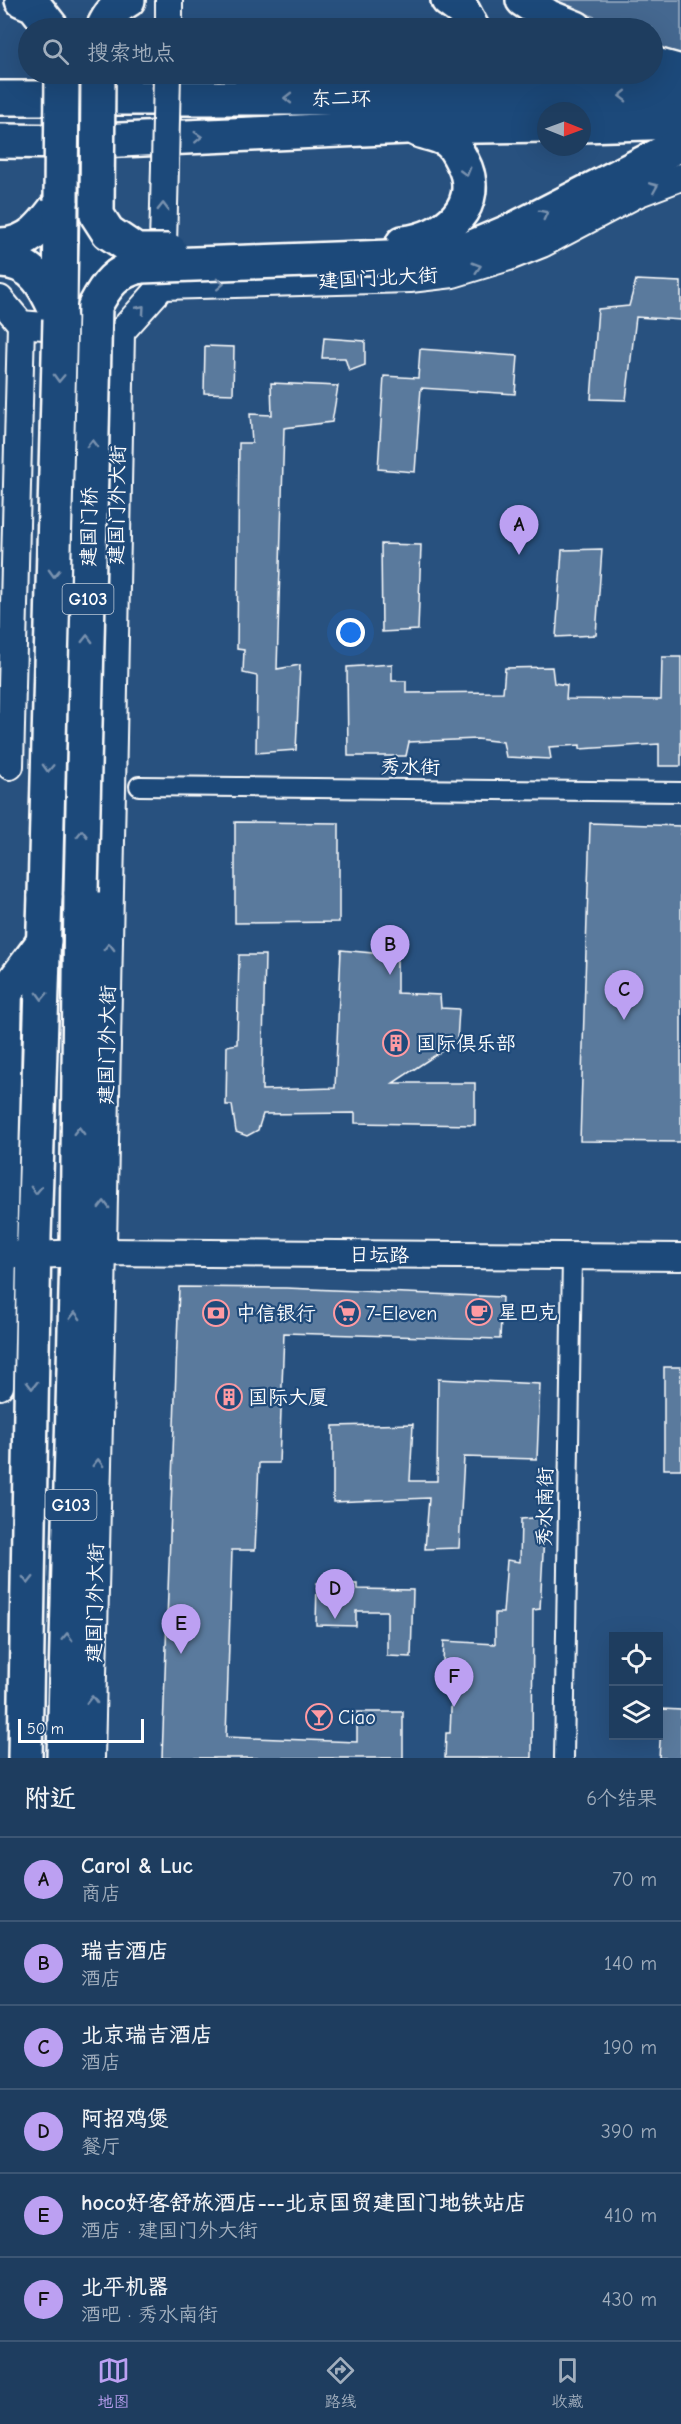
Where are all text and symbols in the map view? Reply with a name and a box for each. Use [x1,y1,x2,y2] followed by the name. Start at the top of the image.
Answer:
[18,18,663,84] search box
[39,35,72,68] icon: search
[87,40,175,66] text: 搜索地点
[311,87,371,110] street label: 东二环
[618,90,627,102] one-way arrow
[284,92,293,104] one-way arrow
[537,102,591,156] north arrow
[194,130,203,143] one-way arrow
[459,166,471,177] one-way arrow
[648,182,659,194] one-way arrow
[157,202,170,211] one-way arrow
[538,210,549,221] one-way arrow
[471,262,482,274] one-way arrow
[317,263,439,293] street label: 建国门北大街
[216,278,225,291] one-way arrow
[134,305,145,316] one-way arrow
[53,373,66,382] one-way arrow
[85,439,98,448] one-way arrow
[104,445,130,565] street label: 建国门外大街
[77,487,101,567] street label: 建国门桥
[500,506,538,555] pin: A
[48,568,60,577] one-way arrow
[62,584,113,614] road number: G103
[336,618,365,647] your location
[81,634,93,643] one-way arrow
[380,755,440,779] street label: 秀水街
[42,763,55,772] one-way arrow
[76,829,88,838] one-way arrow
[370,926,410,975] pin: B
[103,942,115,951] one-way arrow
[604,970,644,1020] pin: C
[94,985,120,1105] street label: 建国门外大街
[36,991,48,1000] one-way arrow
[381,1028,411,1058] building icon: 国际俱乐部
[416,1032,516,1055] place label: 国际俱乐部
[72,1126,85,1135] one-way arrow
[30,1186,42,1195] one-way arrow
[98,1200,110,1209] one-way arrow
[349,1243,410,1267] street label: 日坛路
[464,1297,494,1327] cafe icon: 星巴克
[201,1298,231,1328] bank icon: 中信银行
[332,1298,362,1328] supermarket icon: 7-Eleven
[498,1301,558,1324] place label: 星巴克
[236,1302,316,1325] place label: 中信银行
[366,1302,437,1325] place label: 7-Eleven
[69,1311,82,1320] one-way arrow
[26,1381,38,1390] one-way arrow
[214,1382,244,1412] building icon: 国际大厦
[248,1386,328,1409] place label: 国际大厦
[92,1458,104,1467] one-way arrow
[533,1467,557,1547] street label: 秀水南街
[46,1490,97,1520] road number: G103
[82,1543,108,1663] street label: 建国门外大街
[316,1570,354,1619] pin: D
[22,1576,34,1585] one-way arrow
[162,1604,201,1654] pin: E
[61,1632,73,1641] one-way arrow
[609,1632,663,1740] map controls
[609,1632,663,1686] button: locate
[434,1658,474,1707] pin: F
[609,1686,663,1740] button: layers
[86,1695,99,1704] one-way arrow
[304,1702,334,1732] bar icon: Ciao
[338,1706,376,1729] place label: Ciao
[18,1716,144,1744] scale bar
[27,1720,64,1738] text: 50 m
[24,1784,76,1814] text: 附近
[586,1787,657,1810] text: 6个结果
[81,1853,193,1879] text: Carol & Luc
[38,1868,49,1891] text: A
[612,1868,657,1891] text: 70 m
[81,1882,121,1905] text: 商店
[81,1938,169,1964] text: 瑞吉酒店
[37,1952,50,1975] text: B
[604,1952,657,1975] text: 140 m
[81,1967,121,1990] text: 酒店
[81,2022,213,2048] text: 北京瑞吉酒店
[37,2036,50,2059] text: C
[603,2036,657,2059] text: 190 m
[81,2051,121,2074] text: 酒店
[81,2106,169,2132] text: 阿招鸡煲
[37,2120,50,2143] text: D
[601,2120,657,2143] text: 390 m
[81,2135,121,2158] text: 餐厅
[81,2190,527,2216] text: hoco好客舒旅酒店---北京国贸建国门地铁站店
[38,2204,49,2227] text: E
[604,2204,657,2227] text: 410 m
[81,2219,258,2242] text: 酒店 · 建国门外大街
[81,2274,169,2300] text: 北平机器
[38,2288,49,2311] text: F
[602,2288,657,2311] text: 430 m
[81,2303,218,2326] text: 酒吧 · 秀水南街
[97,2354,130,2412] tab: 地图
[324,2354,357,2412] tab: 路线
[551,2354,584,2412] tab: 收藏

